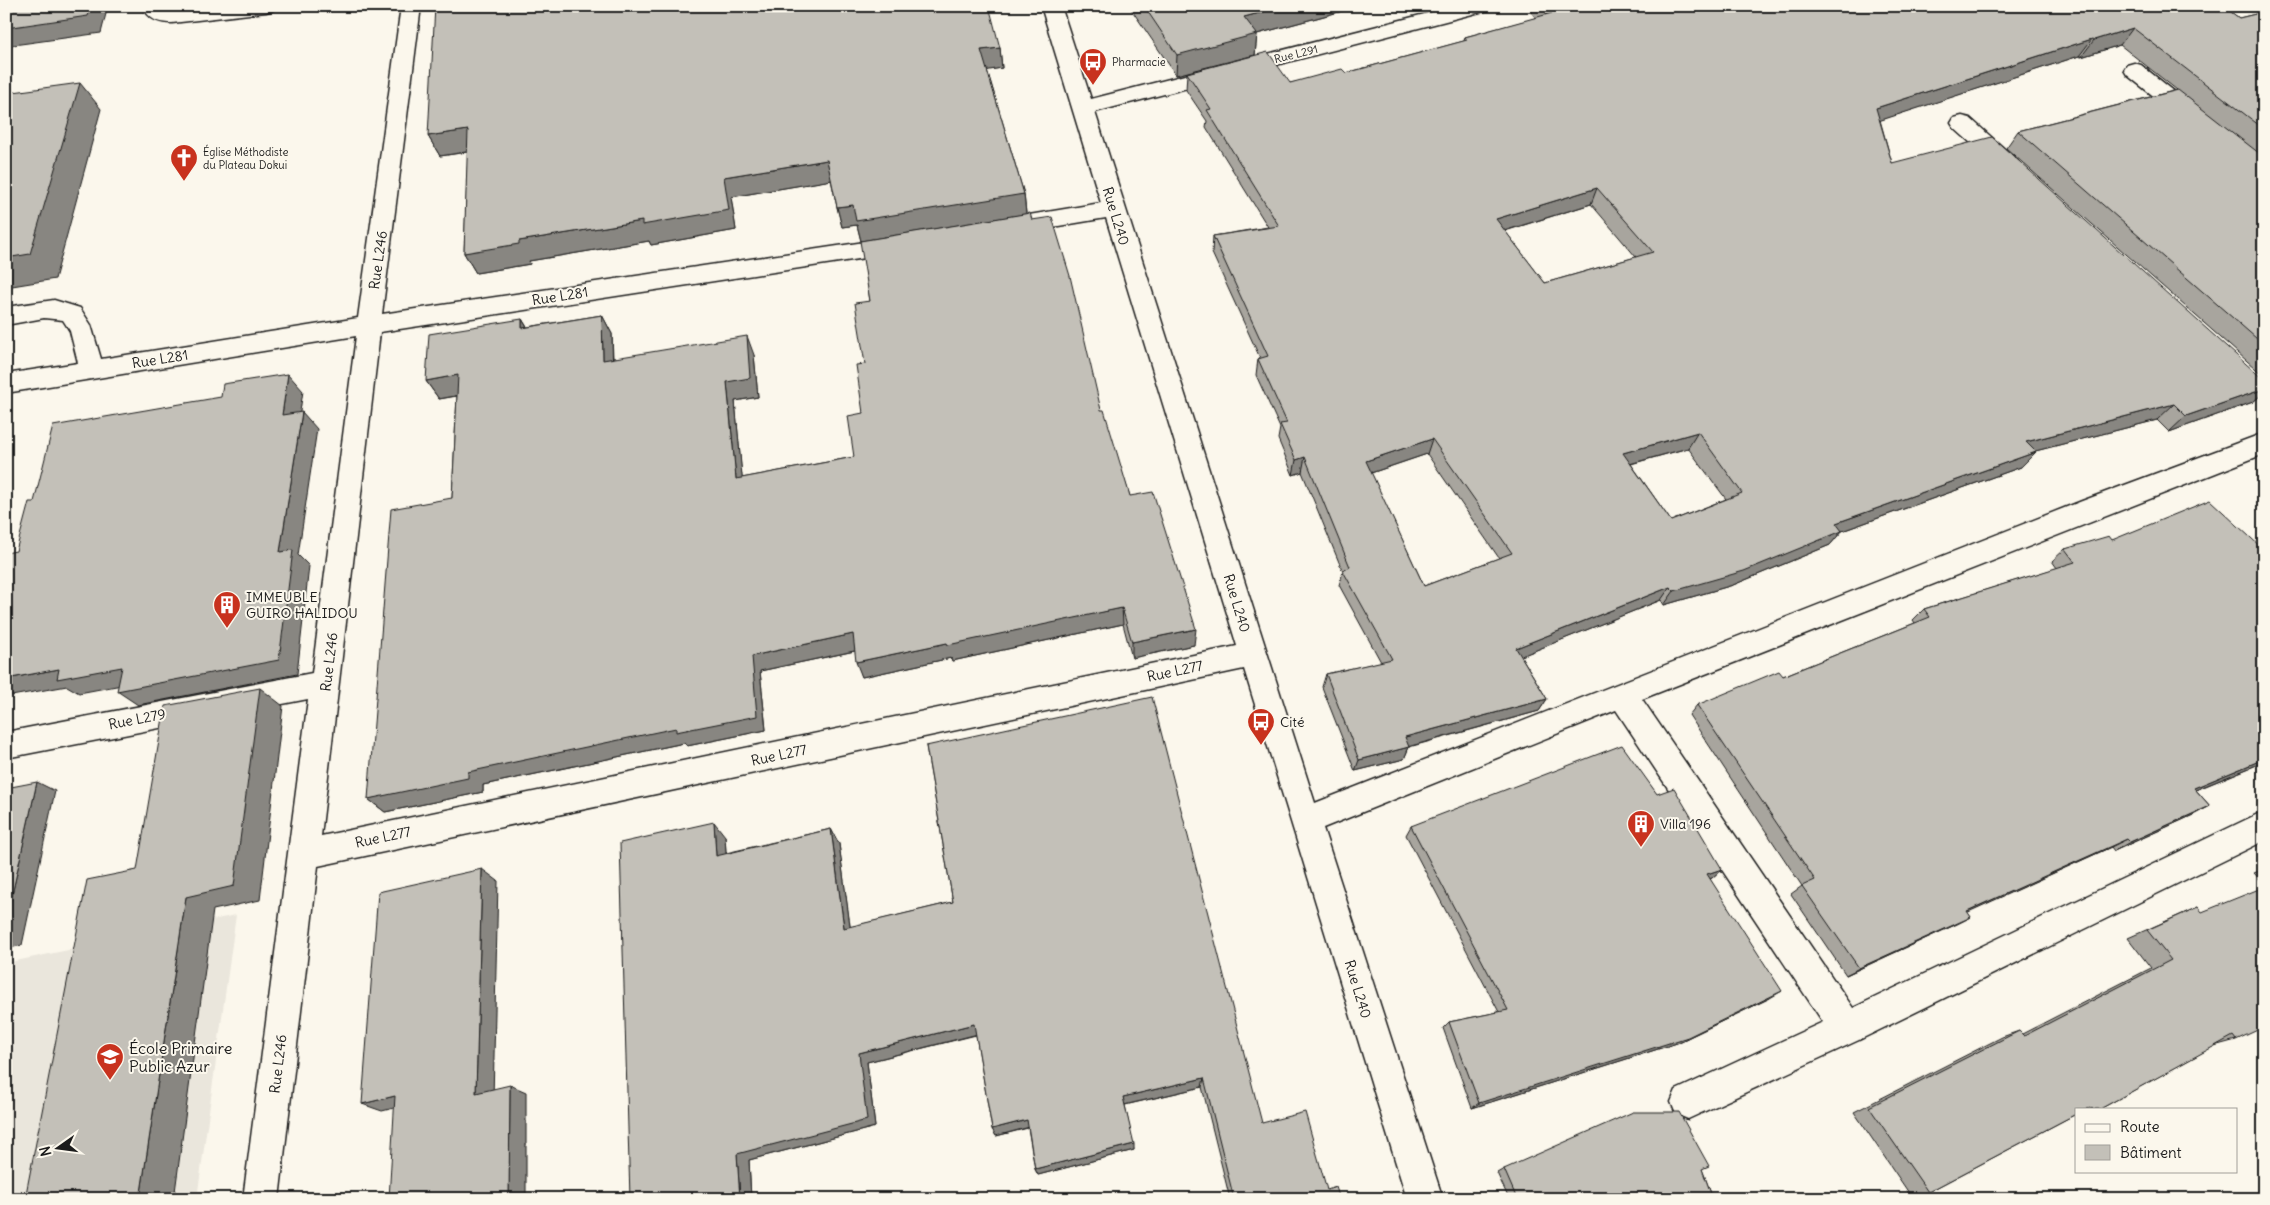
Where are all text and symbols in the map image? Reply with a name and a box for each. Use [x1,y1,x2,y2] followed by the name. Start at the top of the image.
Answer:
[1273,42,1319,66] street label: Rue L291
[1078,47,1108,86] bus stop icon: Pharmacie
[1112,55,1166,69] place label: Pharmacie
[169,143,199,182] church icon: Église Méthodiste du Plateau Dokui
[203,144,288,172] place label: Église Méthodiste du Plateau Dokui
[1099,185,1133,247] street label: Rue L240
[365,230,391,290] street label: Rue L246
[531,283,589,309] street label: Rue L281
[131,346,189,372] street label: Rue L281
[1220,572,1254,634] street label: Rue L240
[246,588,358,622] place label: IMMEUBLE GUIRO HALIDOU
[212,590,242,629] building icon: IMMEUBLE GUIRO HALIDOU
[316,632,342,692] street label: Rue L246
[1145,656,1205,686] street label: Rue L277
[107,705,167,733] street label: Rue L279
[1246,707,1276,746] bus stop icon: Cité
[1280,713,1304,731] place label: Cité
[749,740,809,770] street label: Rue L277
[1626,809,1656,848] building icon: Villa 196
[1660,815,1711,833] place label: Villa 196
[353,822,413,852] street label: Rue L277
[1341,958,1375,1020] street label: Rue L240
[265,1034,291,1094] street label: Rue L246
[129,1038,232,1076] place label: École Primaire Public Azur
[95,1042,125,1081] school or university icon: École Primaire Public Azur
[2075,1108,2238,1172] legend
[2120,1117,2160,1136] text: Route
[32,1122,82,1172] north arrow
[2120,1143,2182,1162] text: Bâtiment
[35,1144,55,1158] text: N

